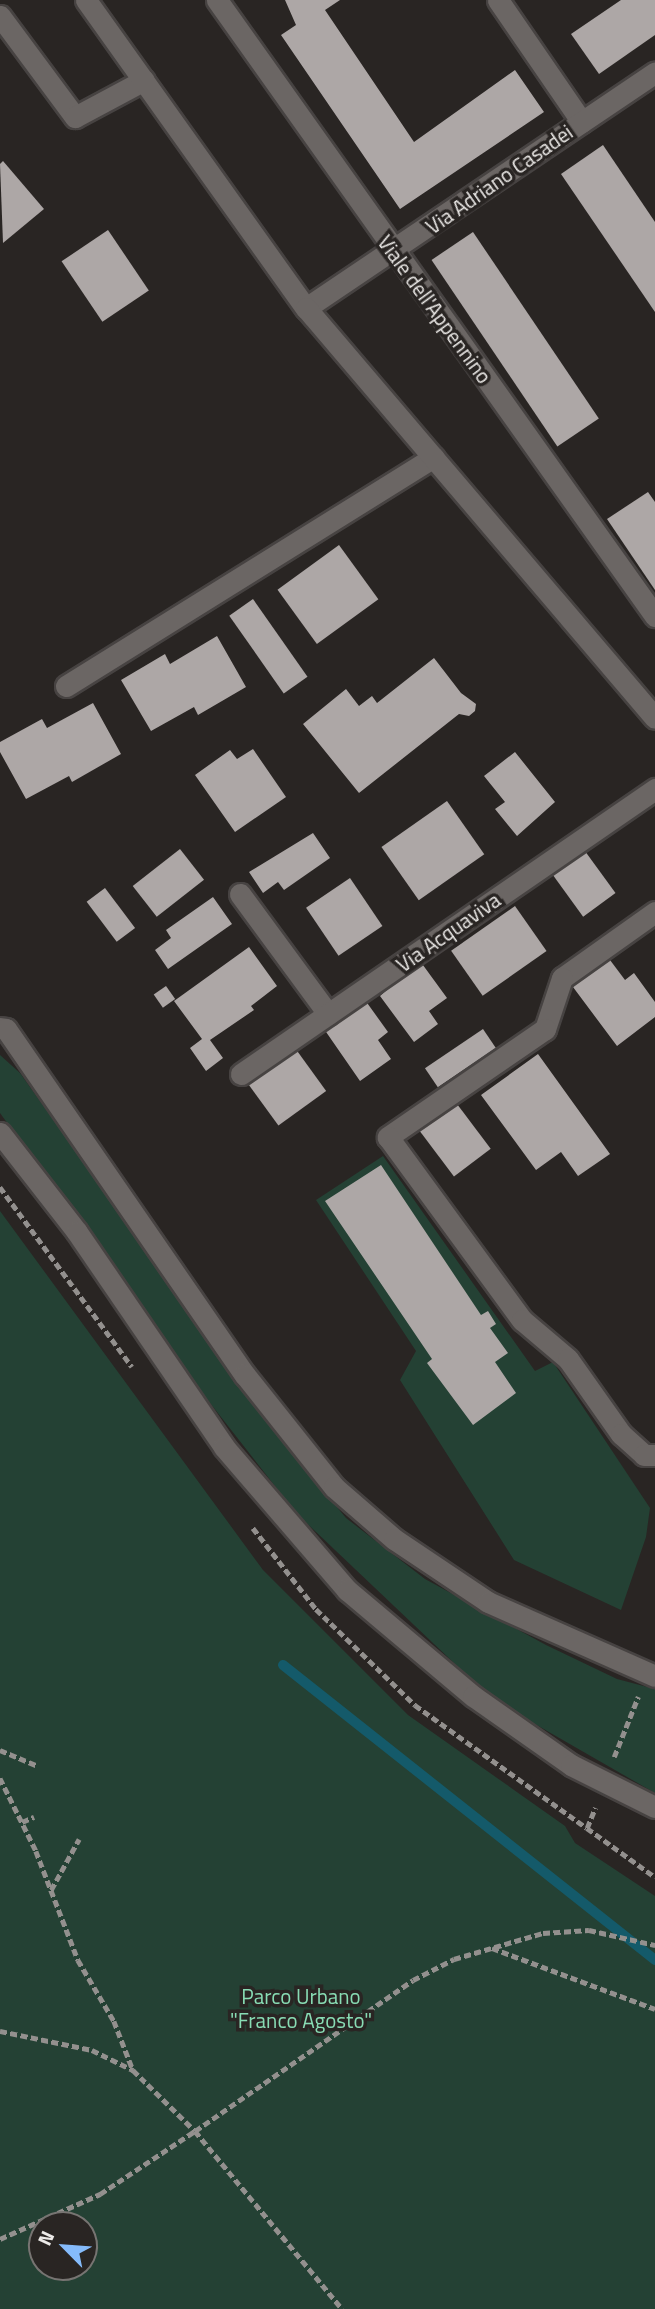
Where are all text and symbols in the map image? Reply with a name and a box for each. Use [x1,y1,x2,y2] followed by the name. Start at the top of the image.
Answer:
[421,119,577,239] street label: Via Adriano Casadei
[373,230,497,388] street label: Viale dell'Appennino
[391,887,505,977] street label: Via Acquaviva
[230,1983,372,2033] park label: Parco Urbano "Franco Agosto"
[28,2211,98,2281] north arrow
[29,2226,61,2250] text: N

